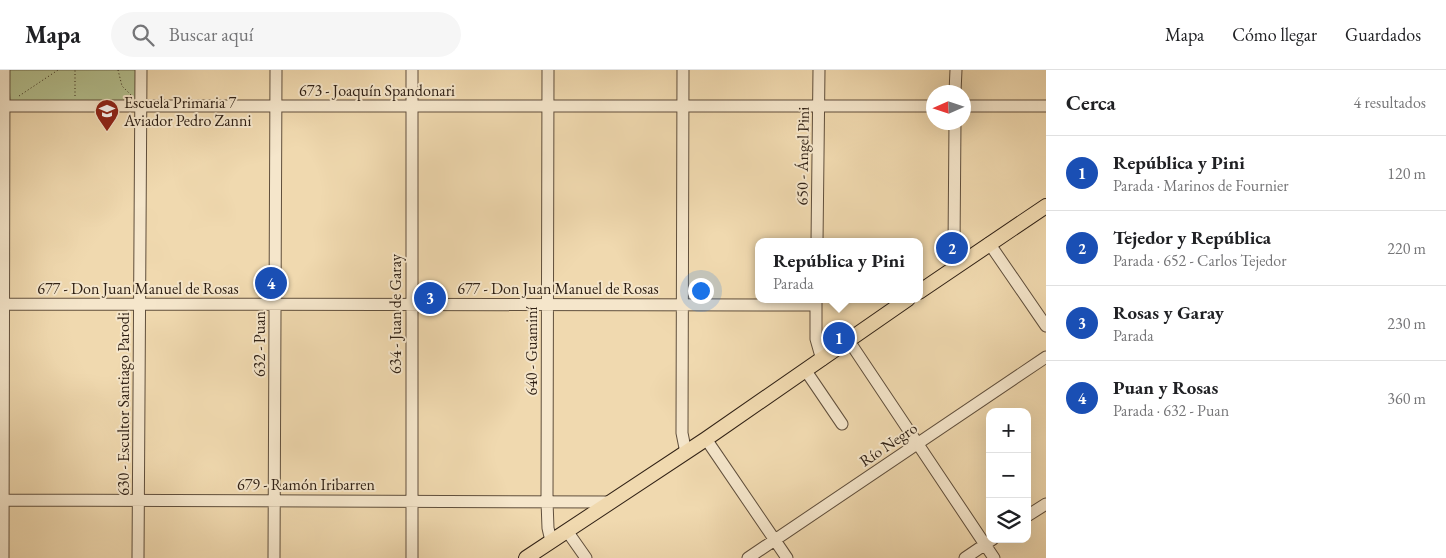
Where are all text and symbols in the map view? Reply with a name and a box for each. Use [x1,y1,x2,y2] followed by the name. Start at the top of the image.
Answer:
[111,12,461,57] search box
[25,19,81,50] text: Mapa
[129,21,157,49] icon: search
[169,22,253,47] text: Buscar aquí
[1165,23,1204,46] text: Mapa
[1232,23,1317,46] text: Cómo llegar
[1345,23,1421,46] text: Guardados
[299,80,455,101] street label: 673 - Joaquín Spandonari
[926,85,971,130] north arrow
[1066,89,1116,116] text: Cerca
[123,92,251,131] place label: Escuela Primaria 7 Aviador Pedro Zanni
[1354,92,1426,113] text: 4 resultados
[94,98,120,132] school or university icon: Escuela Primaria 7 Aviador Pedro Zanni
[791,106,814,206] street label: 650 - Ángel Pini
[1113,150,1245,175] text: República y Pini
[1078,163,1086,184] text: 1
[1387,163,1426,184] text: 120 m
[1113,175,1289,196] text: Parada · Marinos de Fournier
[1113,225,1271,250] text: Tejedor y República
[936,229,968,267] pin: 2
[755,238,923,303] popup
[1078,238,1086,259] text: 2
[1387,238,1426,259] text: 220 m
[773,248,905,273] text: República y Pini
[1113,250,1287,271] text: Parada · 652 - Carlos Tejedor
[385,253,406,374] street label: 634 - Juan de Garay
[255,264,287,302] pin: 4
[773,273,814,294] text: Parada
[37,278,239,299] street label: 677 - Don Juan Manuel de Rosas
[457,278,659,299] street label: 677 - Don Juan Manuel de Rosas
[688,278,714,304] your location
[414,279,446,317] pin: 3
[1113,300,1224,325] text: Rosas y Garay
[521,306,542,396] street label: 640 - Guaminí
[249,310,270,377] street label: 632 - Puan
[113,312,134,496] street label: 630 - Escultor Santiago Parodi
[1078,313,1086,334] text: 3
[1387,313,1426,334] text: 230 m
[823,319,855,357] pin: 1
[1113,325,1154,346] text: Parada
[1113,375,1218,400] text: Puan y Rosas
[1078,388,1086,409] text: 4
[1387,388,1426,409] text: 360 m
[1113,400,1229,421] text: Parada · 632 - Puan
[986,408,1031,543] map controls
[986,408,1031,453] button: +
[855,417,921,471] street label: Río Negro
[986,453,1031,498] button: −
[237,474,376,495] street label: 679 - Ramón Iribarren
[986,498,1031,543] button: layers

